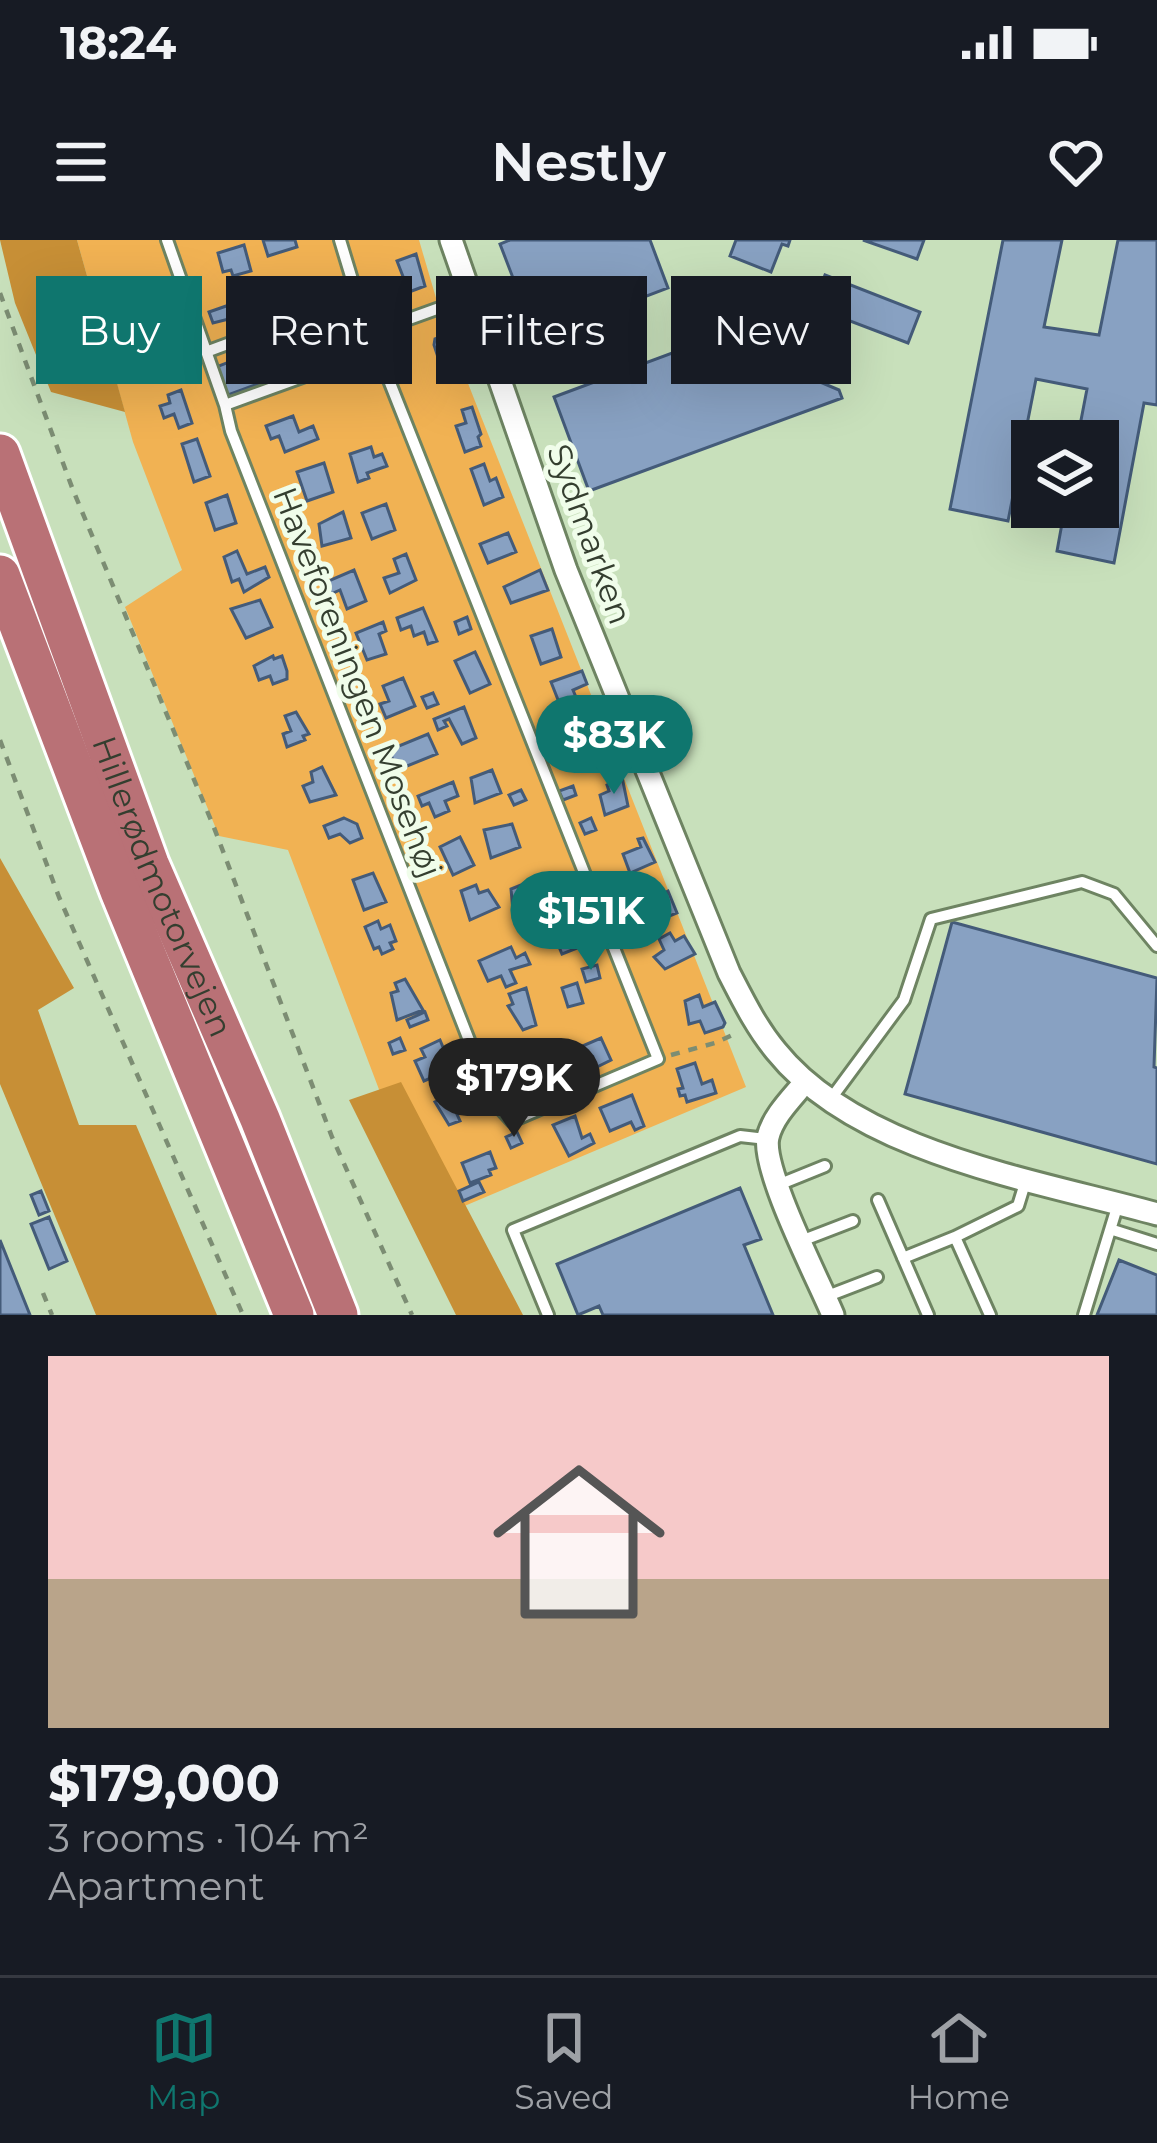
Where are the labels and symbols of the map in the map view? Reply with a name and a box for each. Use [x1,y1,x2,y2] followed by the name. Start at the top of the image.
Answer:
[539,438,641,630] street label: Sydmarken
[265,481,451,883] street label: Haveforeningen Mosehøj
[543,695,685,797] pin: $83K
[84,731,242,1043] street label: Hillerødmotorvejen
[507,871,675,973] pin: $151K
[430,1038,598,1140] pin: $179K

